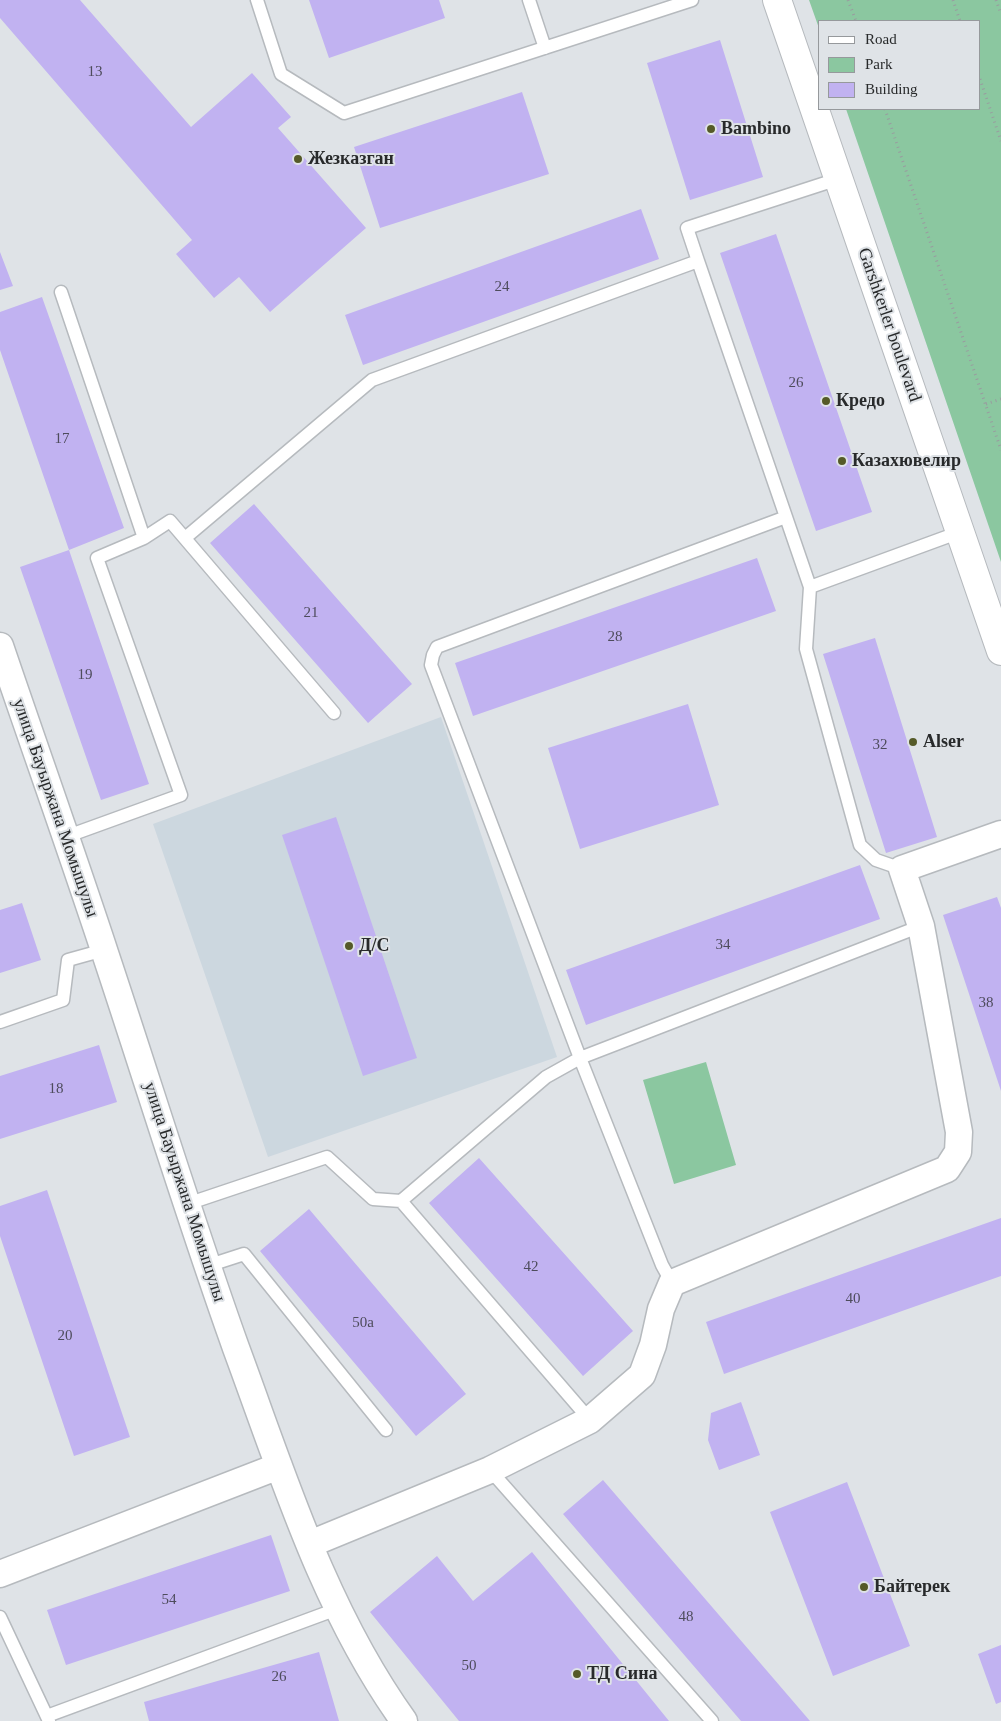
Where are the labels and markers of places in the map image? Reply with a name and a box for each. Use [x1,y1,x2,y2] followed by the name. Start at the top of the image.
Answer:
[721,118,791,140] place label: Bambino
[705,123,717,135] marker: Bambino
[308,148,394,170] place label: Жезказган
[292,153,304,165] marker: Жезказган
[836,390,885,412] place label: Кредо
[820,395,832,407] marker: Кредо
[852,450,961,472] place label: Казахювелир
[836,455,848,467] marker: Казахювелир
[923,731,964,753] place label: Alser
[907,736,919,748] marker: Alser
[359,935,389,957] place label: Д/С
[343,940,355,952] marker: Д/С
[874,1576,950,1598] place label: Байтерек
[858,1581,870,1593] marker: Байтерек
[587,1663,657,1685] place label: ТД Сина
[571,1668,583,1680] marker: ТД Сина

